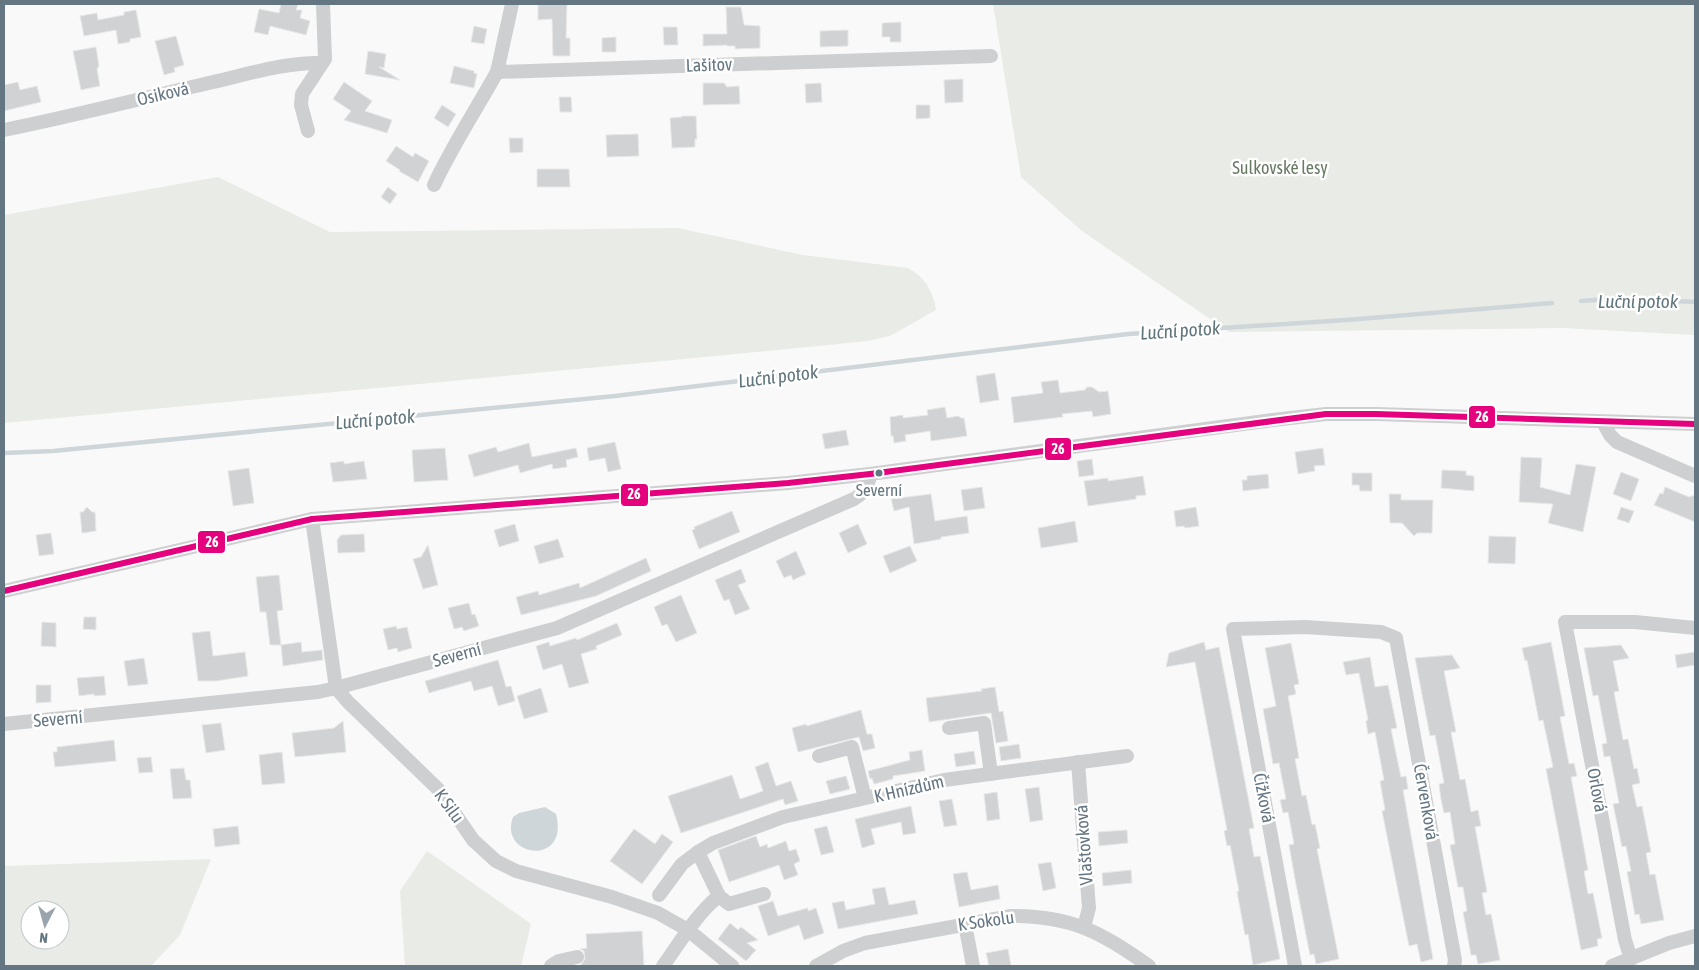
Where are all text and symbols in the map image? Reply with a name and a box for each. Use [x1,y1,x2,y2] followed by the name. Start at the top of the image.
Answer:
[685,53,733,76] street label: Lašitov
[135,77,191,110] street label: Osiková
[1232,157,1328,178] park label: Sulkovské lesy
[1598,290,1679,312] water label: Luční potok
[1139,316,1221,344] water label: Luční potok
[737,360,820,392] water label: Luční potok
[334,404,417,433] water label: Luční potok
[1468,405,1496,429] line badge: 26
[1475,409,1489,425] text: 26
[1044,437,1072,461] line badge: 26
[1051,441,1065,457] text: 26
[874,468,884,478] marker: Severní
[856,480,902,500] place label: Severní
[620,483,649,507] line badge: 26
[627,486,641,502] text: 26
[197,530,226,554] line badge: 26
[205,534,219,550] text: 26
[430,638,483,671] street label: Severní
[33,706,83,731] street label: Severní
[1409,762,1444,842] street label: Červenková
[1583,766,1612,814] street label: Orlová
[872,770,946,807] street label: K Hnízdům
[1249,771,1280,825] street label: Čížková
[430,785,469,827] street label: K Silu
[1070,804,1097,886] street label: Vlaštovková
[20,900,70,950] north arrow
[956,906,1016,935] street label: K Sokolu
[39,930,49,946] text: N

